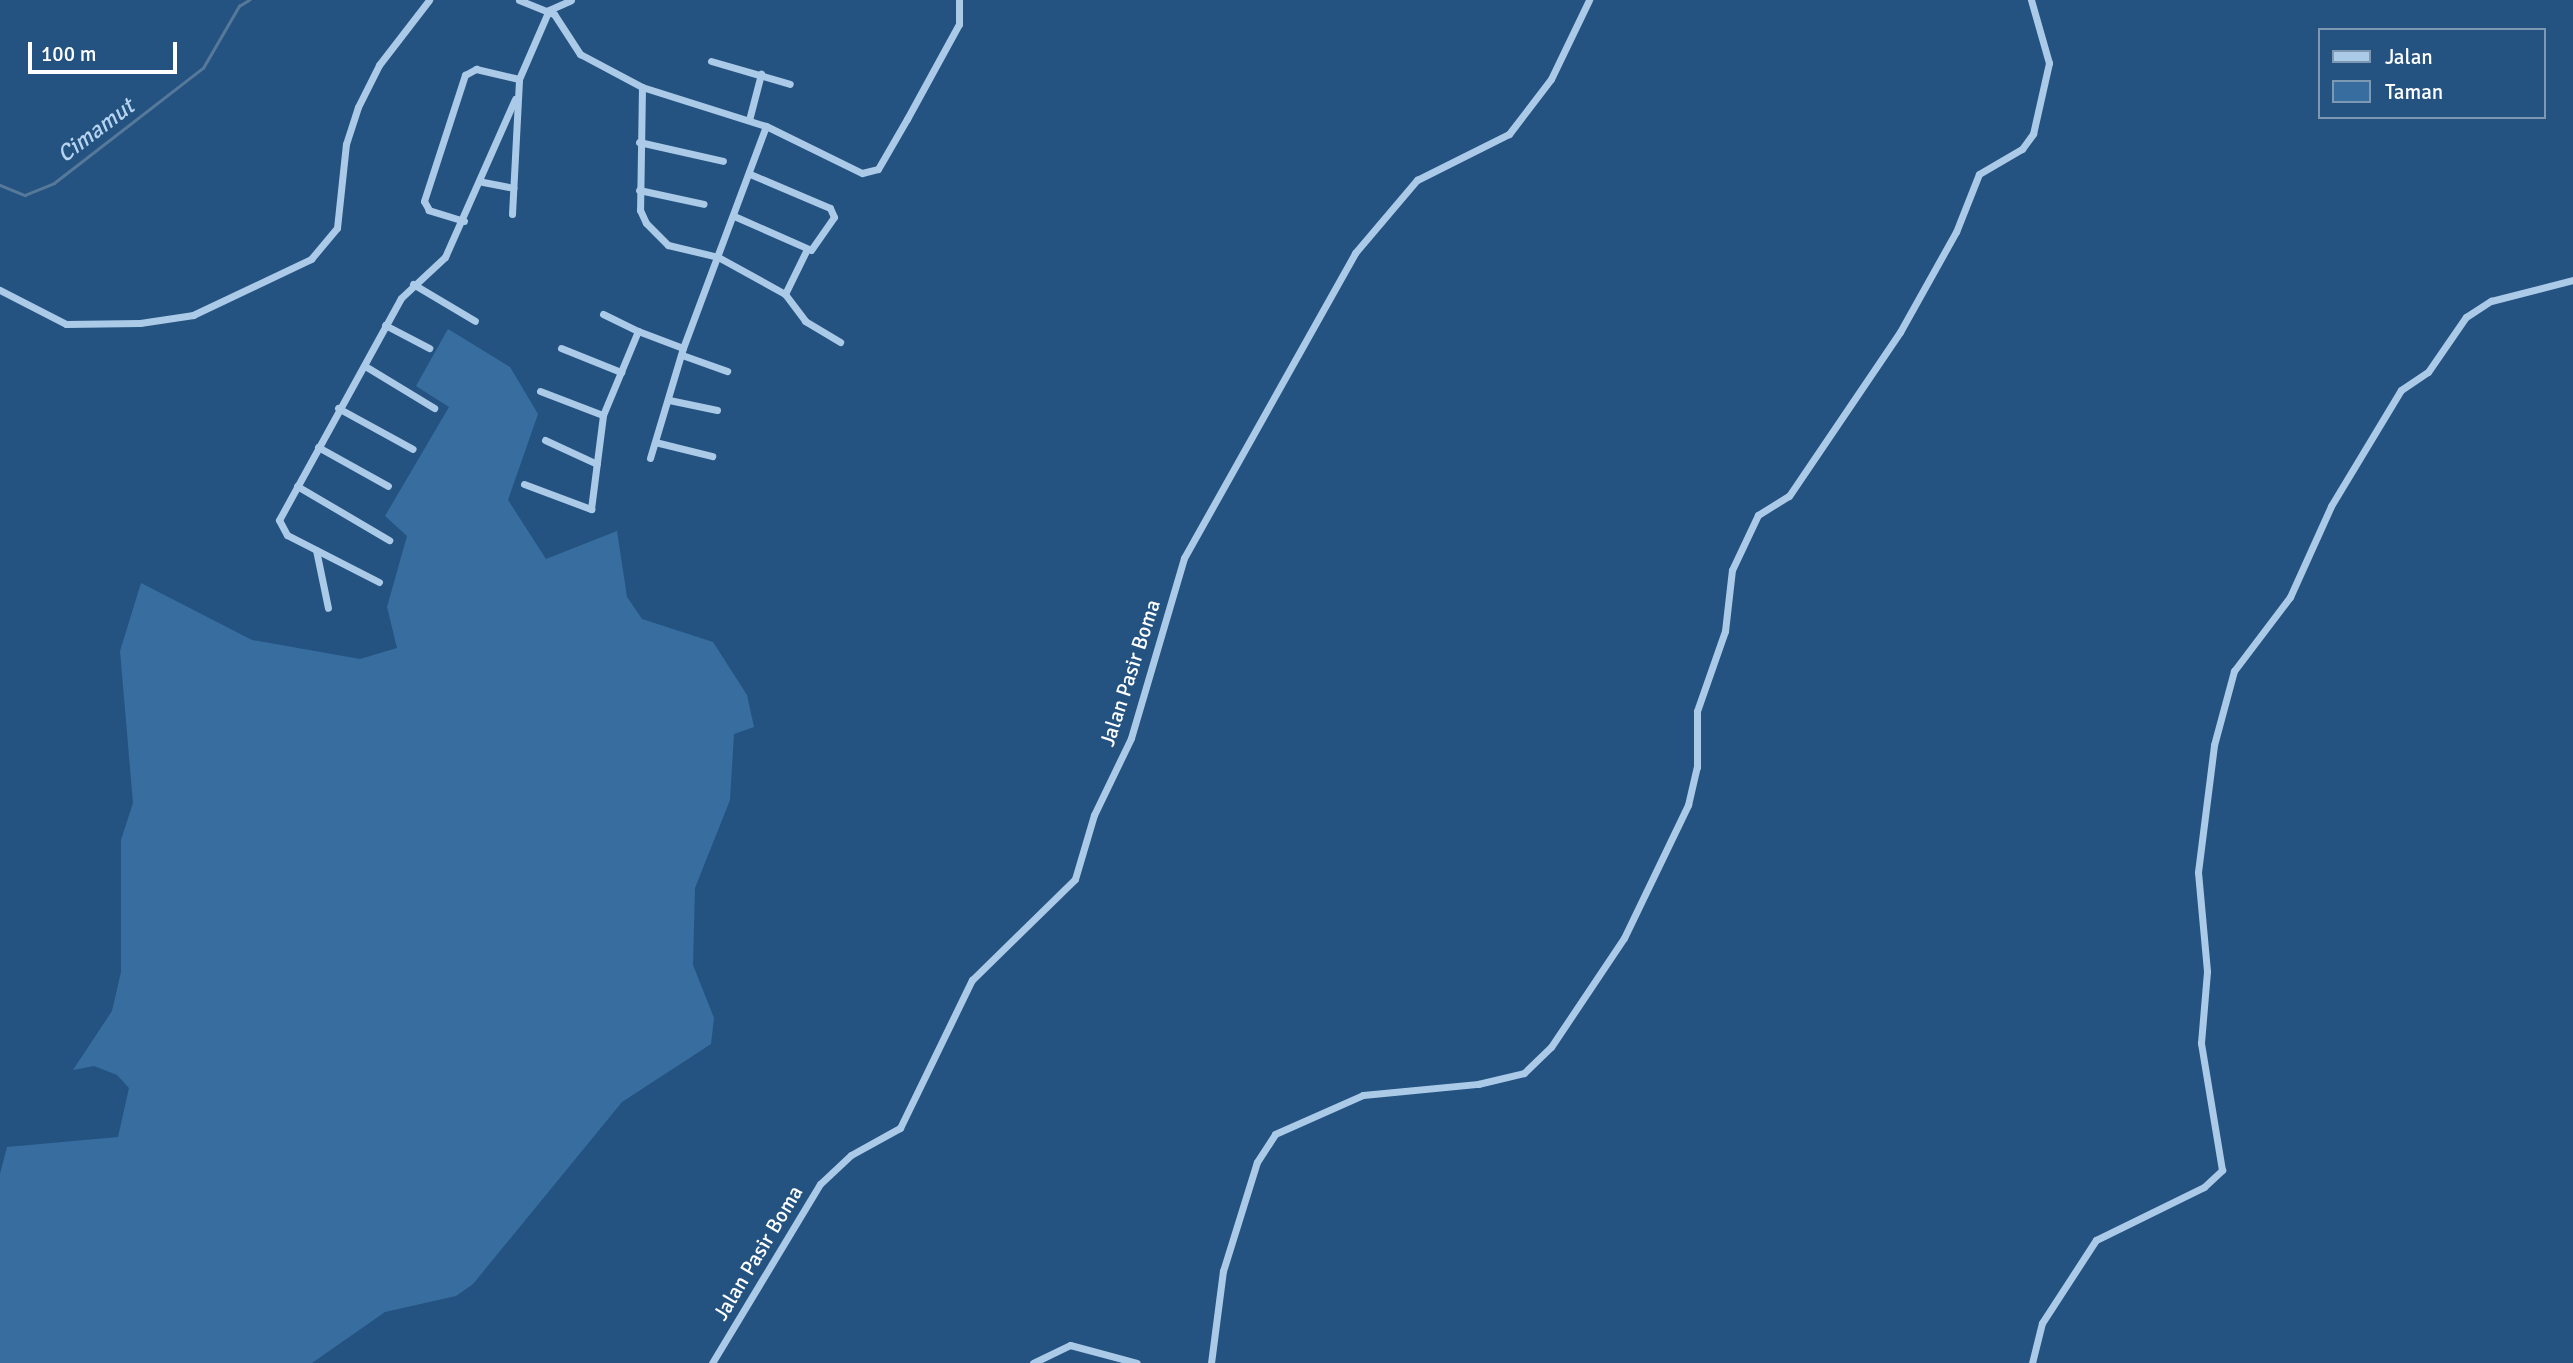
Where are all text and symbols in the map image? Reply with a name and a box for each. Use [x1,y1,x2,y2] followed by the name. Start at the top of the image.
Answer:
[32,28,180,72] scale bar
[2318,28,2545,119] legend
[41,41,96,67] text: 100 m
[2385,44,2433,70] text: Jalan
[2385,79,2443,105] text: Taman
[52,93,140,169] water label: Cimamut
[1094,596,1166,750] street label: Jalan Pasir Boma
[708,1181,808,1325] street label: Jalan Pasir Boma

